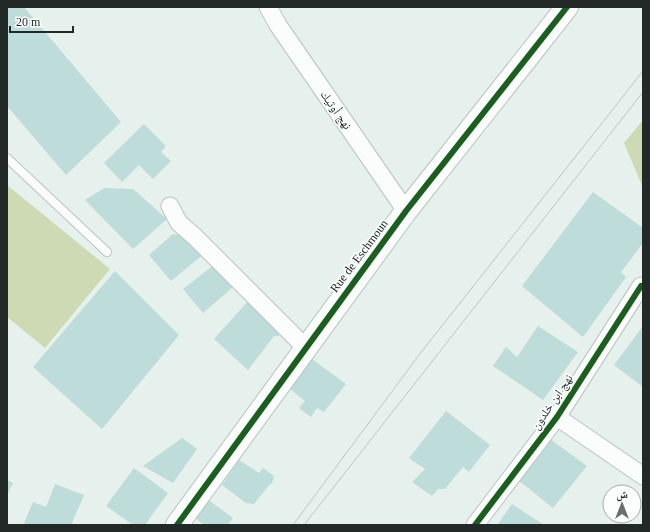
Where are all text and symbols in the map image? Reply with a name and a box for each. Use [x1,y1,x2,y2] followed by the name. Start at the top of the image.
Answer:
[10,8,73,34] scale bar
[16,15,41,29] text: 20 m
[317,88,355,132] street label: نهج أوتيك
[327,217,391,295] street label: Rue de Eschmoun
[528,372,576,433] street label: نهج ابن خلدون
[602,484,642,524] north arrow
[616,488,628,502] text: ش

